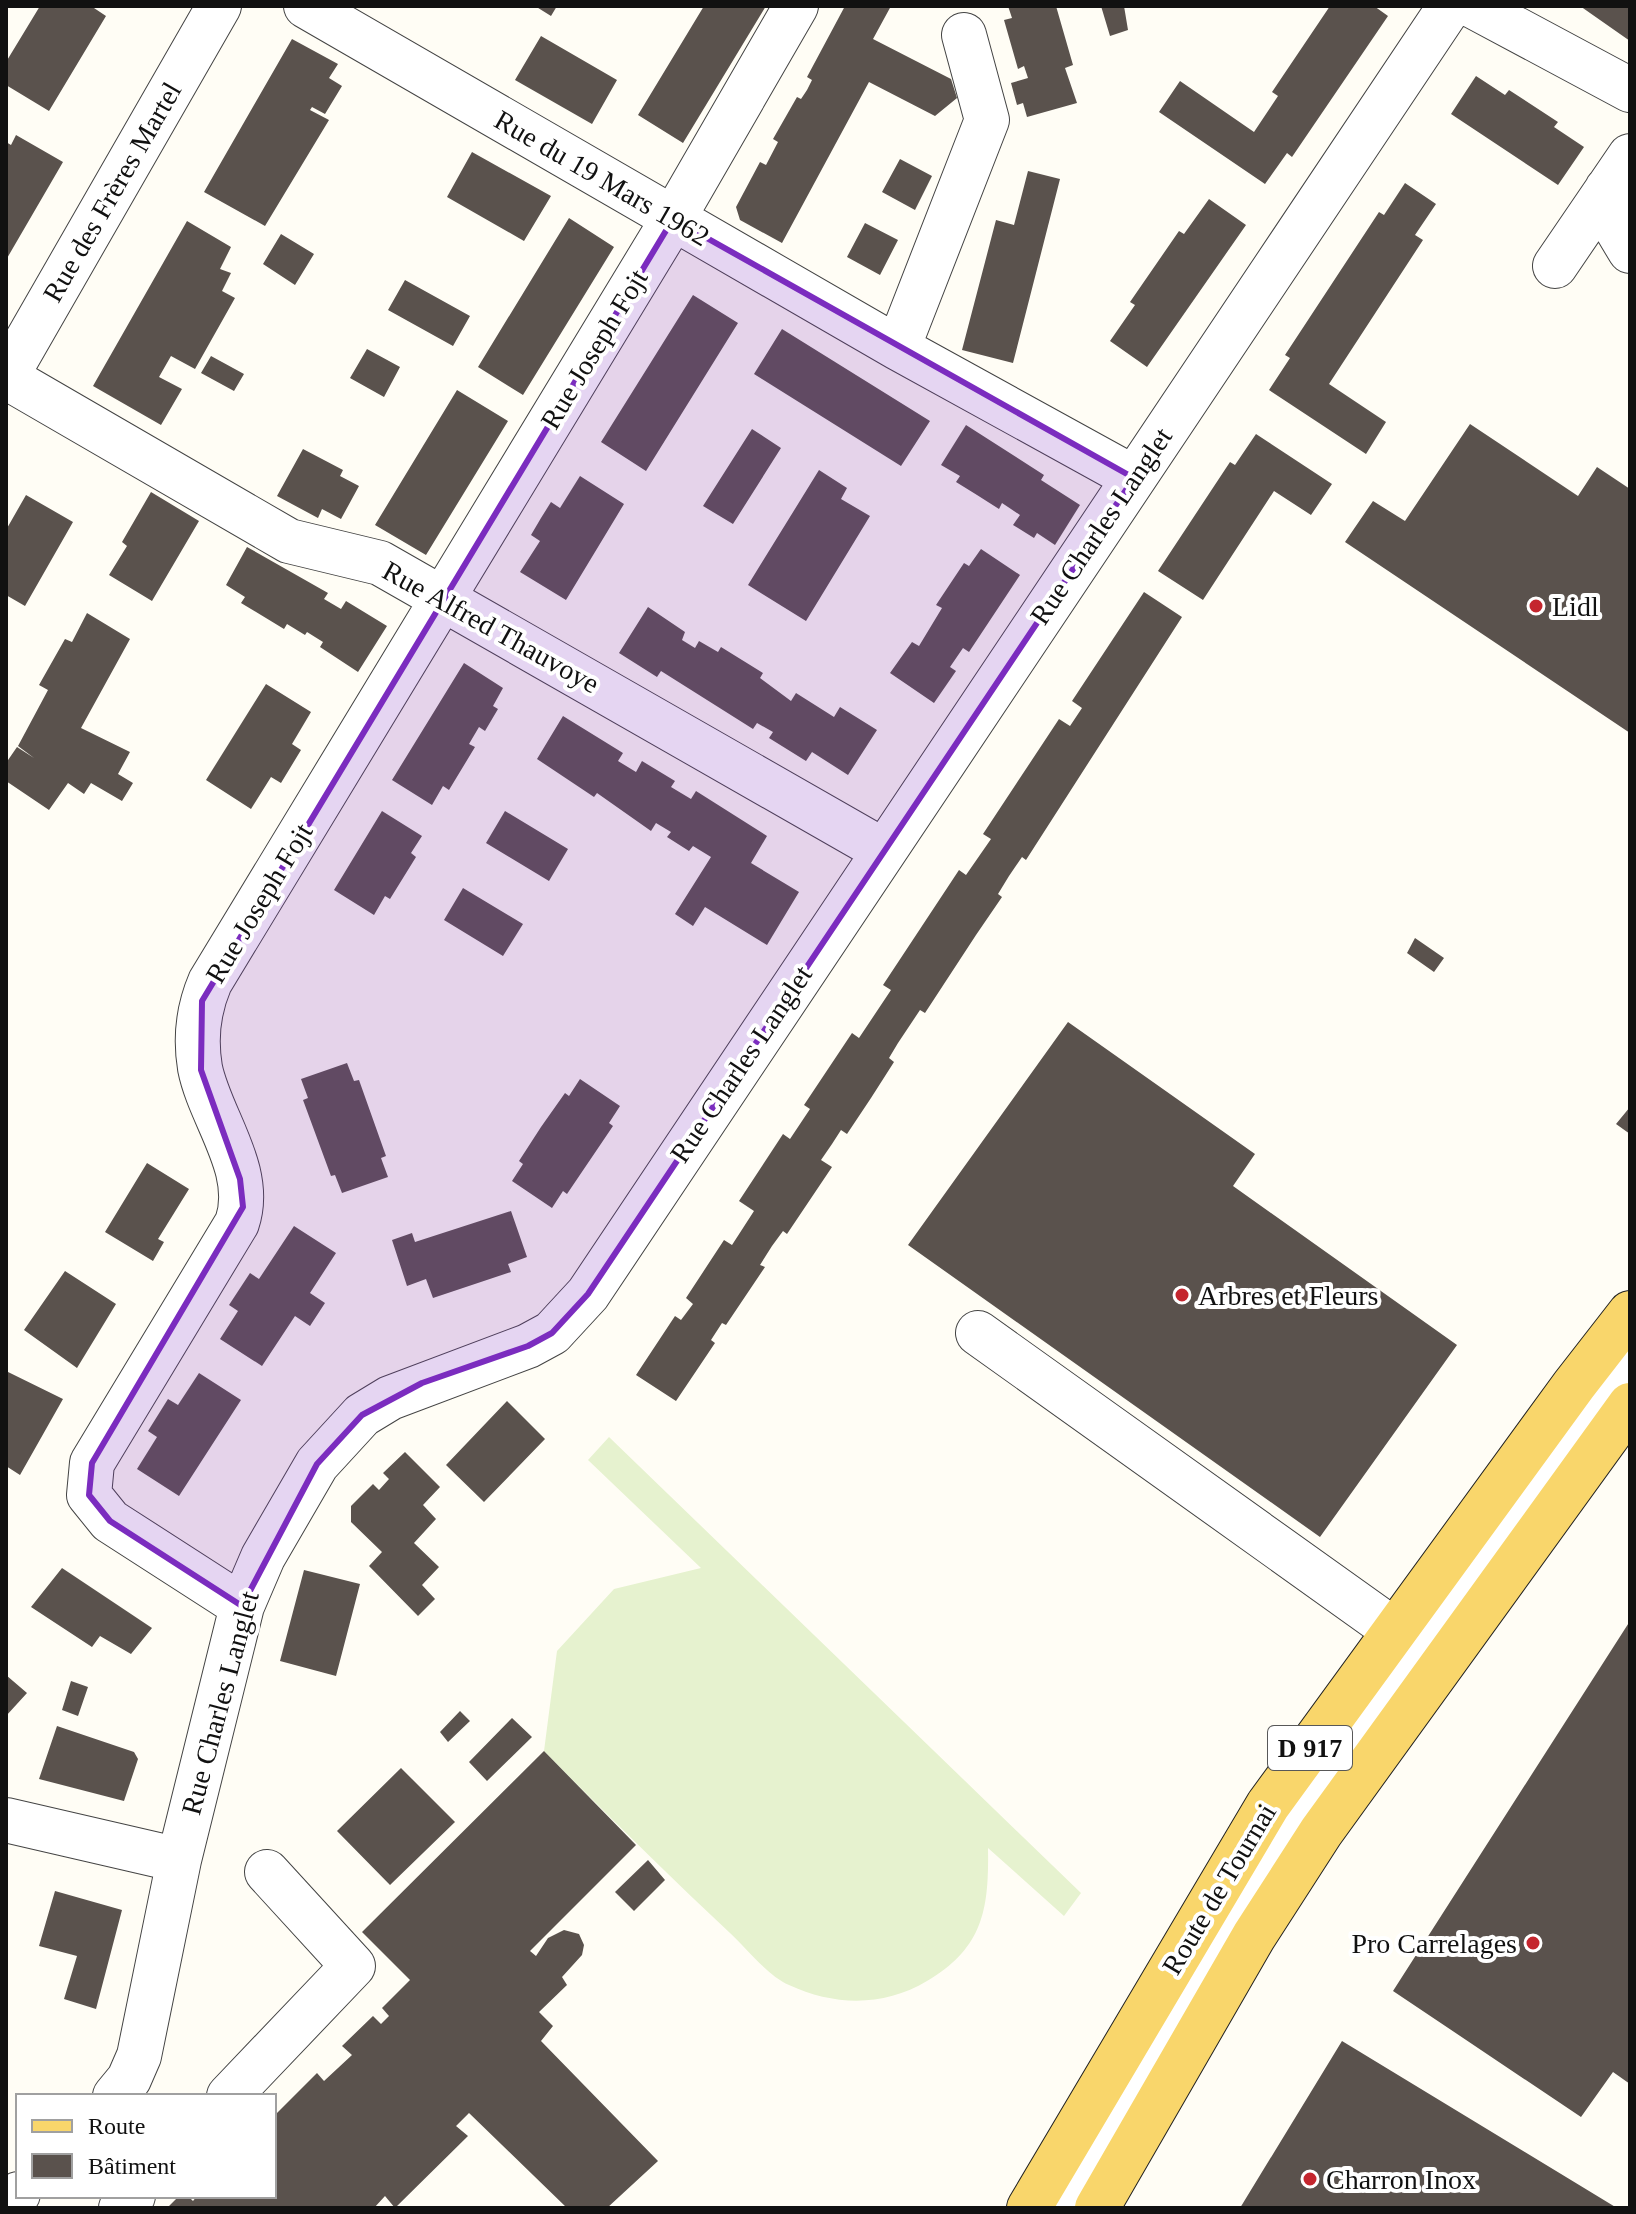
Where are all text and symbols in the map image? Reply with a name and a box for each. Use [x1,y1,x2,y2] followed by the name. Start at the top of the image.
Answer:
[37,77,188,307] street label: Rue des Frères Martel
[489,104,715,252] street label: Rue du 19 Mars 1962
[534,263,654,434] street label: Rue Joseph Fojt
[1024,422,1178,630] street label: Rue Charles Langlet
[378,555,604,699] street label: Rue Alfred Thauvoye
[1552,591,1599,622] place label: Lidl
[1527,597,1545,615] marker: Lidl
[199,817,319,988] street label: Rue Joseph Fojt
[664,960,818,1168] street label: Rue Charles Langlet
[1198,1280,1378,1311] place label: Arbres et Fleurs
[1173,1286,1191,1304] marker: Arbres et Fleurs
[175,1588,265,1818] street label: Rue Charles Langlet
[1268,1726,1352,1770] road number: D 917
[1156,1798,1282,1980] street label: Route de Tournai
[1351,1928,1517,1959] place label: Pro Carrelages
[1524,1934,1542,1952] marker: Pro Carrelages
[16,2094,276,2198] legend
[88,2113,145,2139] text: Route
[88,2153,176,2179] text: Bâtiment
[1326,2164,1476,2195] place label: Charron Inox
[1301,2170,1319,2188] marker: Charron Inox

